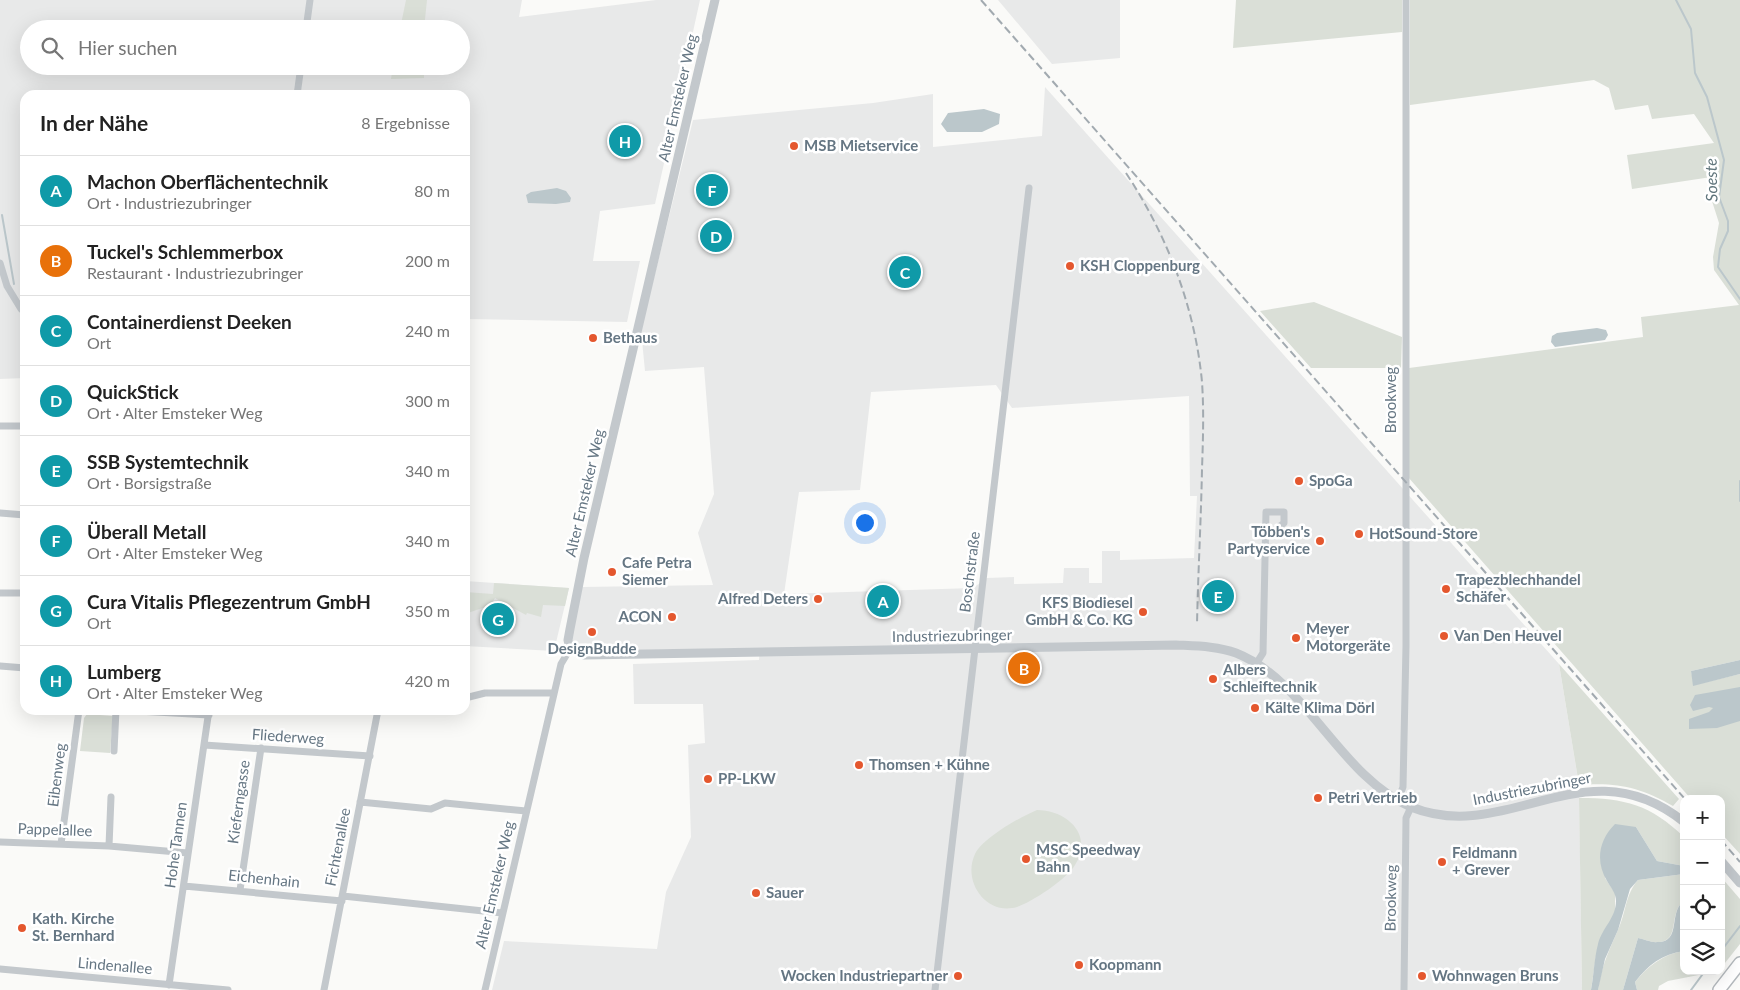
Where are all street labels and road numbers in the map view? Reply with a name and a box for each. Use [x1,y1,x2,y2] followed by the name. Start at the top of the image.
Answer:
[654,32,701,164] street label: Alter Emsteker Weg
[1381,366,1399,433] street label: Brookweg
[561,427,608,559] street label: Alter Emsteker Weg
[955,530,983,613] street label: Boschstraße
[892,625,1013,645] street label: Industriezubringer
[251,724,325,748] street label: Fliederweg
[43,742,69,808] street label: Eibenweg
[223,759,253,845] street label: Kieferngasse
[1471,768,1593,808] street label: Industriezubringer
[160,801,190,889] street label: Hohe Tannen
[321,806,353,888] street label: Fichtenallee
[17,819,93,839] street label: Pappelallee
[471,819,518,951] street label: Alter Emsteker Weg
[1380,864,1400,931] street label: Brookweg
[227,865,301,891] street label: Eichenhain
[77,953,153,977] street label: Lindenallee

